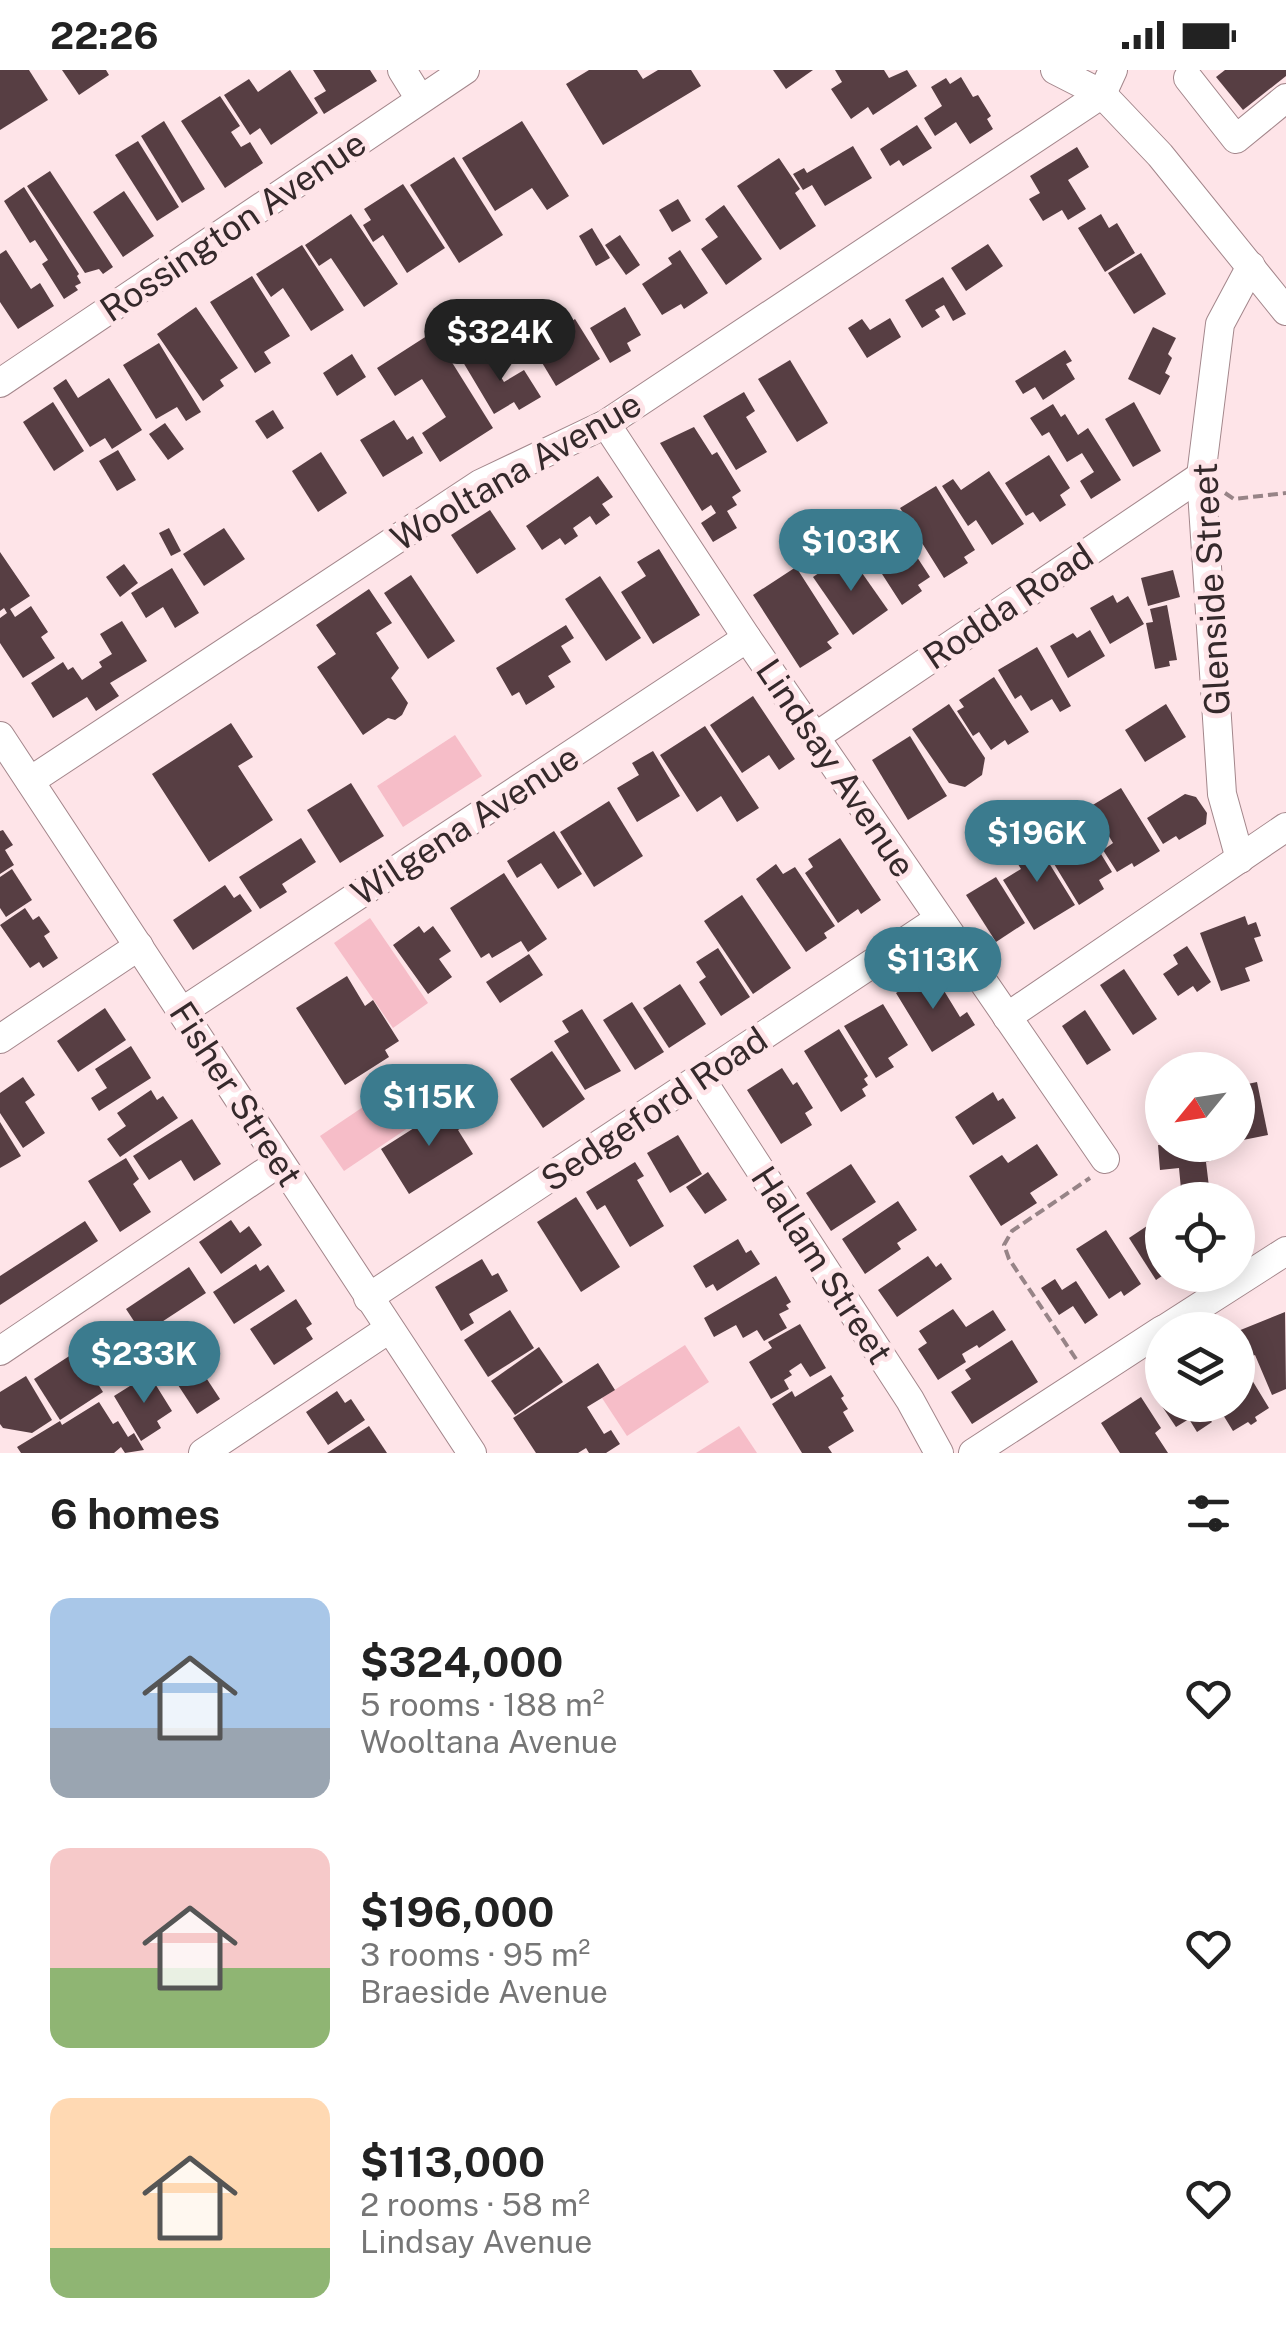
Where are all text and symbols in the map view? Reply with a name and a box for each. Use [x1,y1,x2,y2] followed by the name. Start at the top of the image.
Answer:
[50,13,159,58] text: 22:26
[93,122,373,330] street label: Rossington Avenue
[430,299,570,384] pin: $324K
[446,313,554,350] text: $324K
[384,383,648,559] street label: Wooltana Avenue
[1184,462,1238,716] street label: Glenside Street
[781,509,921,594] pin: $103K
[801,523,901,560] text: $103K
[916,534,1100,678] street label: Rodda Road
[748,651,924,885] street label: Lindsay Avenue
[344,736,586,914] street label: Wilgena Avenue
[967,800,1107,885] pin: $196K
[987,814,1087,851] text: $196K
[863,927,1003,1012] pin: $113K
[886,941,980,978] text: $113K
[161,994,311,1194] street label: Fisher Street
[533,1018,775,1200] street label: Sedgeford Road
[1145,1052,1255,1162] north arrow
[1145,1052,1255,1422] map controls
[359,1064,499,1149] pin: $115K
[382,1078,476,1115] text: $115K
[743,1159,901,1371] street label: Hallam Street
[1145,1182,1255,1292] button: locate
[1145,1312,1255,1422] button: layers
[74,1321,214,1406] pin: $233K
[90,1335,198,1372] text: $233K
[1181,1486,1236,1541] icon: filters
[50,1489,220,1538] text: 6 homes
[360,1637,563,1686] text: $324,000
[130,1638,250,1758] icon: home
[1181,1671,1236,1726] icon: heart
[360,1686,604,1723] text: 5 rooms · 188 m²
[360,1723,618,1760] text: Wooltana Avenue
[360,1887,554,1936] text: $196,000
[130,1888,250,2008] icon: home
[1181,1921,1236,1976] icon: heart
[360,1936,590,1973] text: 3 rooms · 95 m²
[360,1973,608,2010] text: Braeside Avenue
[360,2137,545,2186] text: $113,000
[130,2138,250,2258] icon: home
[1181,2171,1236,2226] icon: heart
[360,2186,590,2223] text: 2 rooms · 58 m²
[360,2223,592,2260] text: Lindsay Avenue

